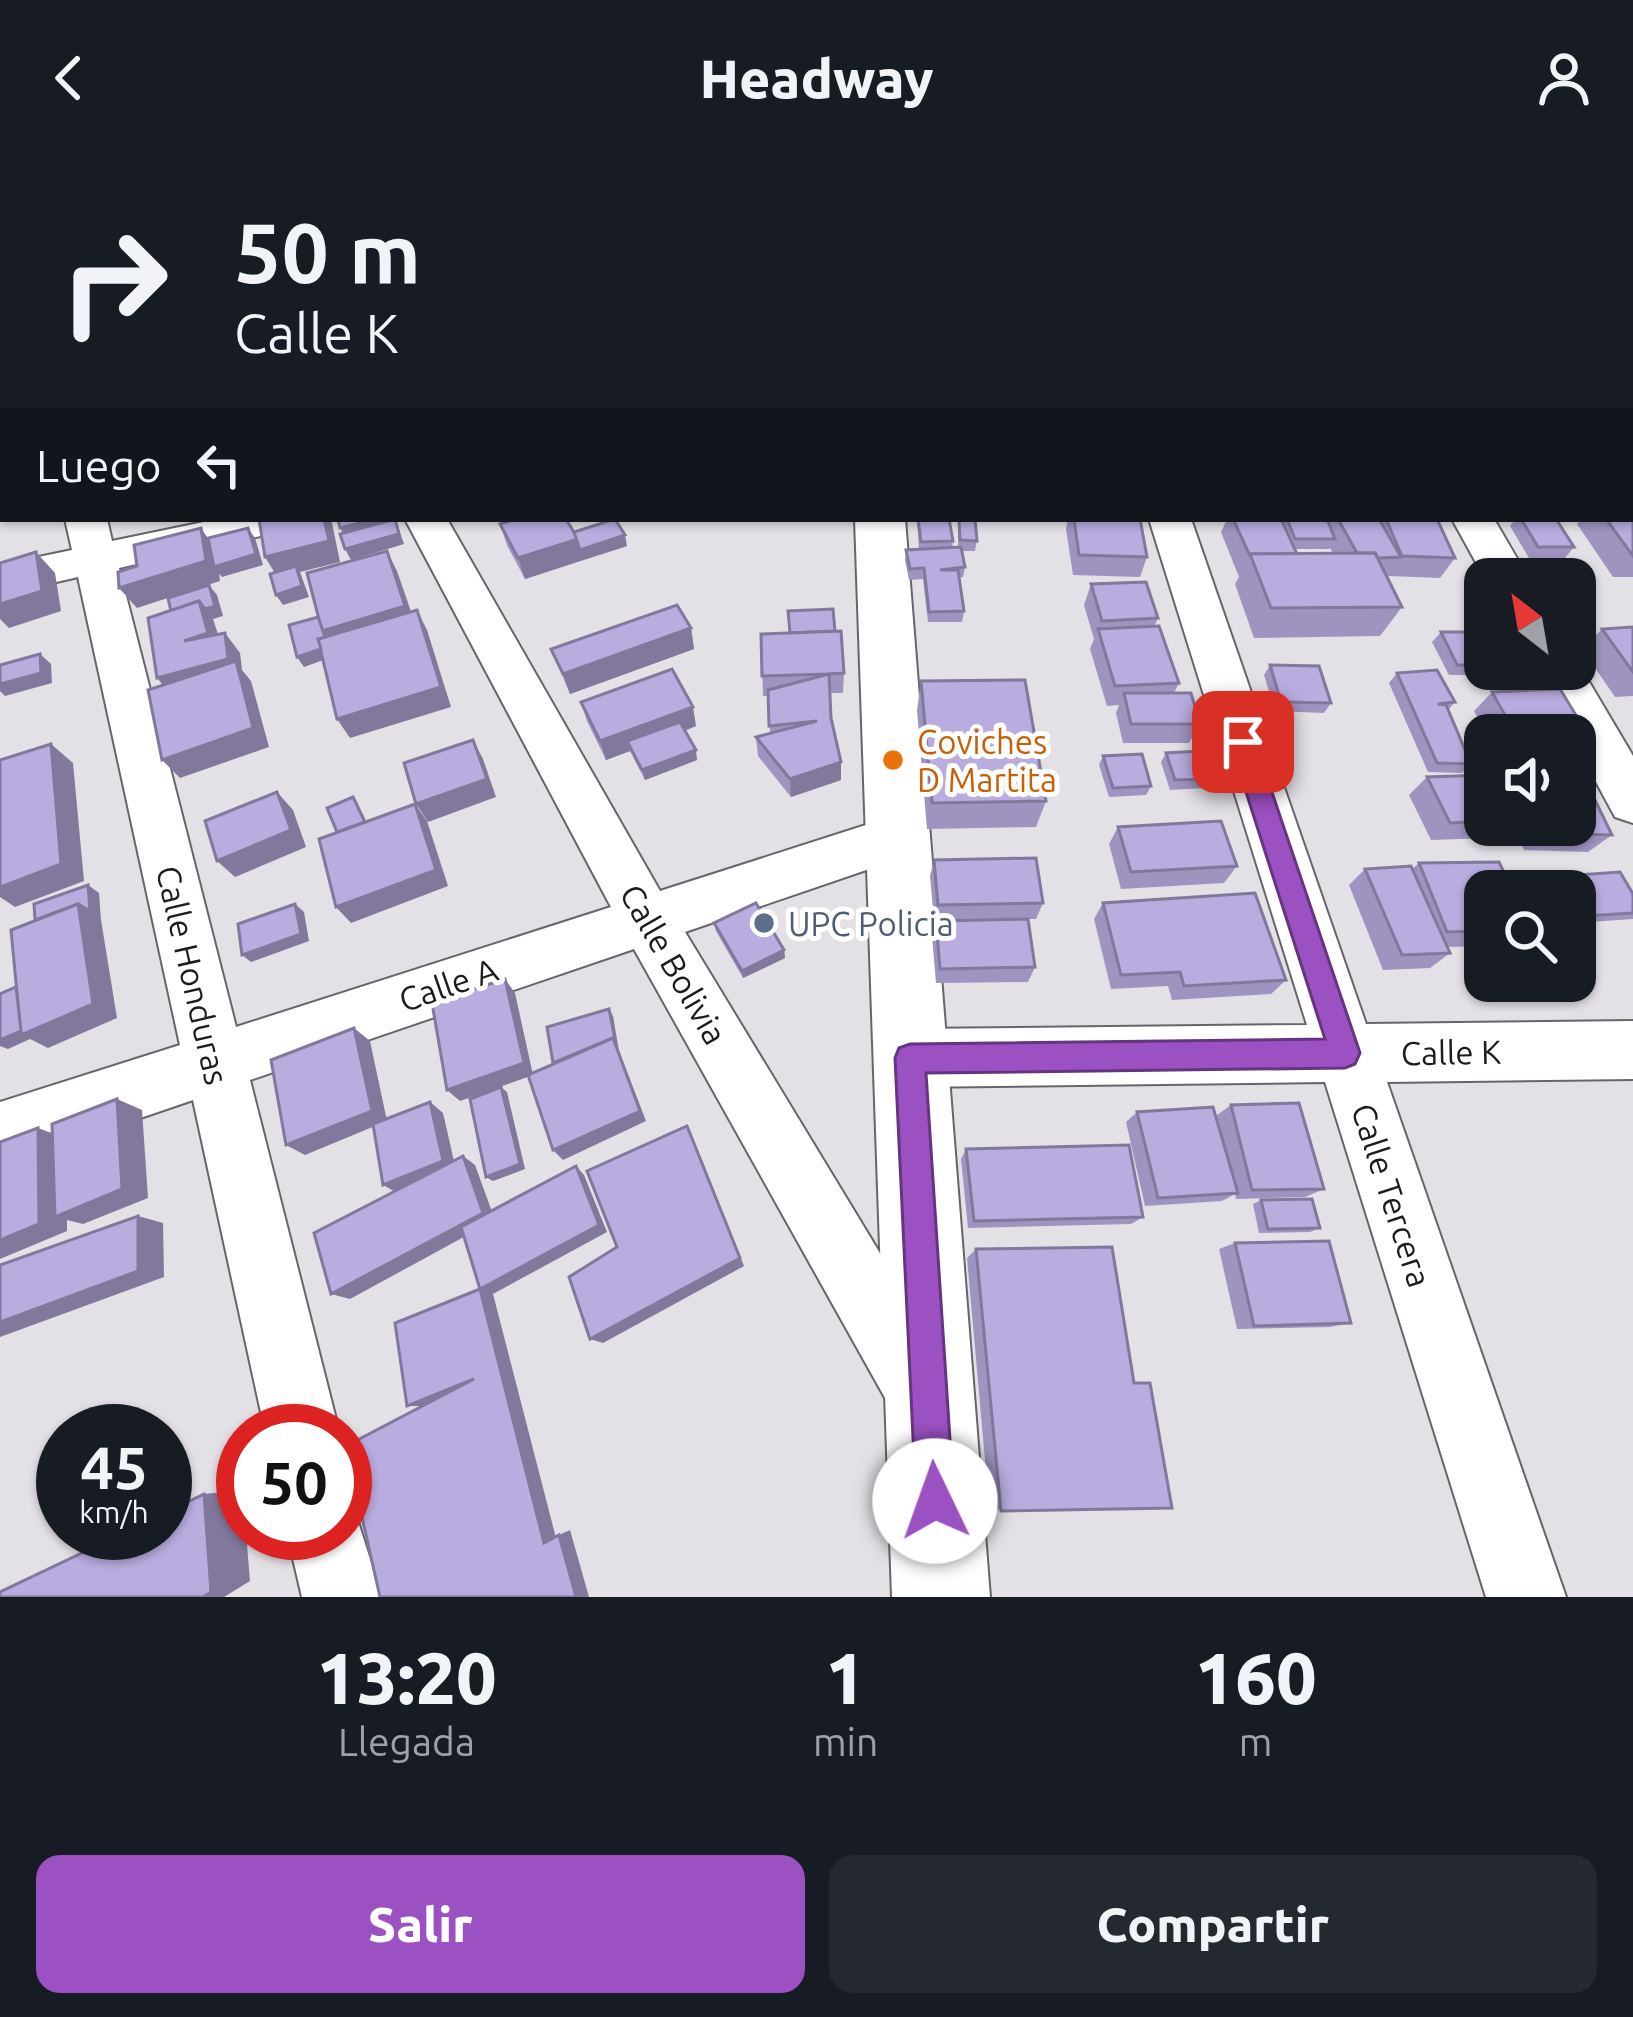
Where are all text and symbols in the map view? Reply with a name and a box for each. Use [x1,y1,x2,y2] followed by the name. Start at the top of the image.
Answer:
[36,45,102,111] icon: back
[1531,45,1597,111] icon: person
[699,48,934,108] text: Headway
[36,204,192,360] icon: right
[234,205,421,299] text: 50 m
[234,303,398,363] text: Calle K
[186,432,252,498] icon: left
[36,440,162,491] text: Luego
[1464,558,1596,690] north arrow
[1464,558,1596,1002] map controls
[1192,691,1294,793] pin
[1210,709,1276,775] icon: arrive
[1464,714,1596,846] button: sound
[917,723,1057,798] place label: Coviches D Martita
[880,747,906,773] marker: Coviches D Martita
[150,862,236,1088] street label: Calle Honduras
[1464,870,1596,1002] button: search
[613,878,735,1050] street label: Calle Bolivia
[788,905,954,942] place label: UPC Policia
[751,910,777,936] marker: UPC Policia
[394,950,503,1018] street label: Calle A
[1400,1033,1502,1071] street label: Calle K
[1345,1099,1439,1291] street label: Calle Tercera
[216,1404,372,1560] speed limit sign: 50
[80,1433,148,1500] text: 45
[872,1438,998,1564] position arrow
[79,1495,149,1529] text: km/h
[316,1637,497,1718] text: 13:20
[825,1637,866,1718] text: 1
[1195,1637,1317,1718] text: 160
[338,1720,475,1763] text: Llegada
[813,1720,878,1763] text: min
[1239,1720,1272,1763] text: m
[36,1855,805,1993] button: Salir
[829,1855,1597,1993] button: Compartir

